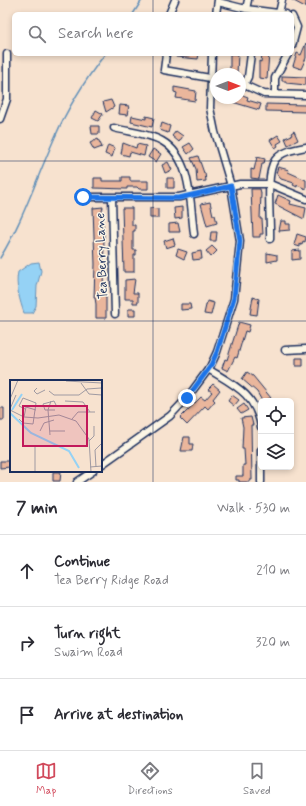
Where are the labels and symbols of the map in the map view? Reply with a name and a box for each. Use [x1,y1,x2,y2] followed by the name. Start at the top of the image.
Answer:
[210,68,246,104] north arrow
[74,188,92,206] route start
[92,212,112,299] street label: Tea Berry Lane
[10,380,102,472] inset map
[178,389,196,407] route end

